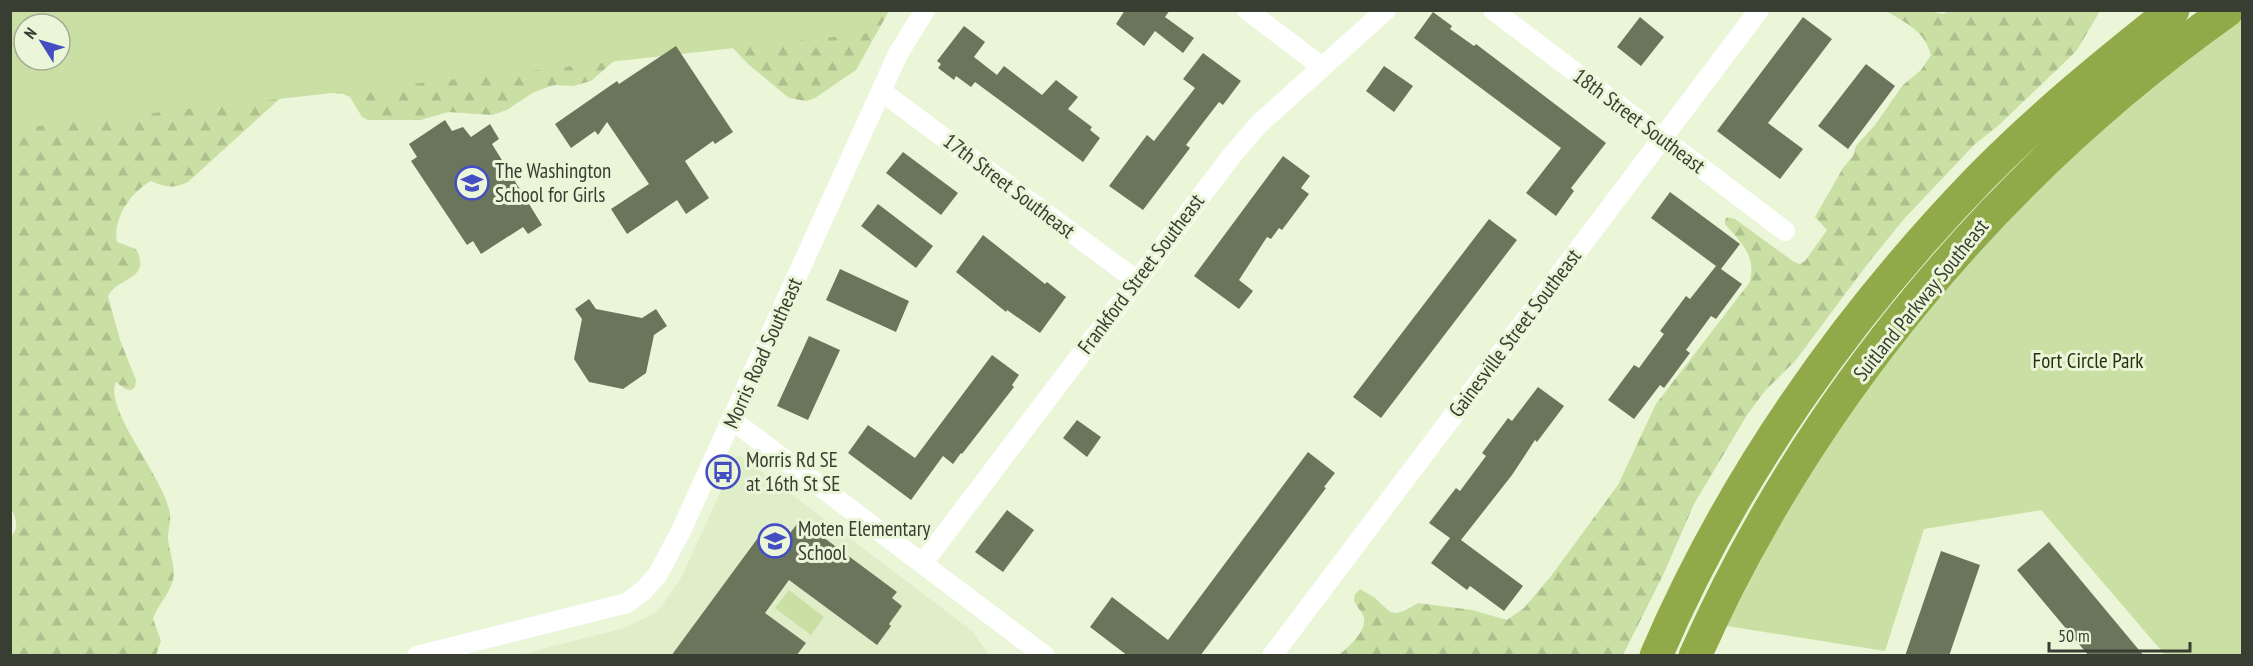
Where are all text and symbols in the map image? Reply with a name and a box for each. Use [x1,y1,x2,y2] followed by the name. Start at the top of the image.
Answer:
[12,12,72,72] north arrow
[19,24,41,42] text: N
[1568,62,1711,179] street label: 18th Street Southeast
[938,127,1081,244] street label: 17th Street Southeast
[495,157,611,208] place label: The Washington School for Girls
[454,165,490,201] school or university icon: The Washington School for Girls
[1071,188,1210,359] street label: Frankford Street Southeast
[1847,213,1994,386] street label: Suitland Parkway Southeast
[1442,243,1587,422] street label: Gainesville Street Southeast
[717,273,808,433] street label: Morris Road Southeast
[2033,347,2143,374] park label: Fort Circle Park
[746,446,840,497] place label: Morris Rd SE at 16th St SE
[705,454,741,490] bus stop icon: Morris Rd SE at 16th St SE
[798,515,930,566] place label: Moten Elementary School
[757,523,793,559] school or university icon: Moten Elementary School
[2049,615,2190,653] scale bar
[2058,624,2090,647] text: 50 m

